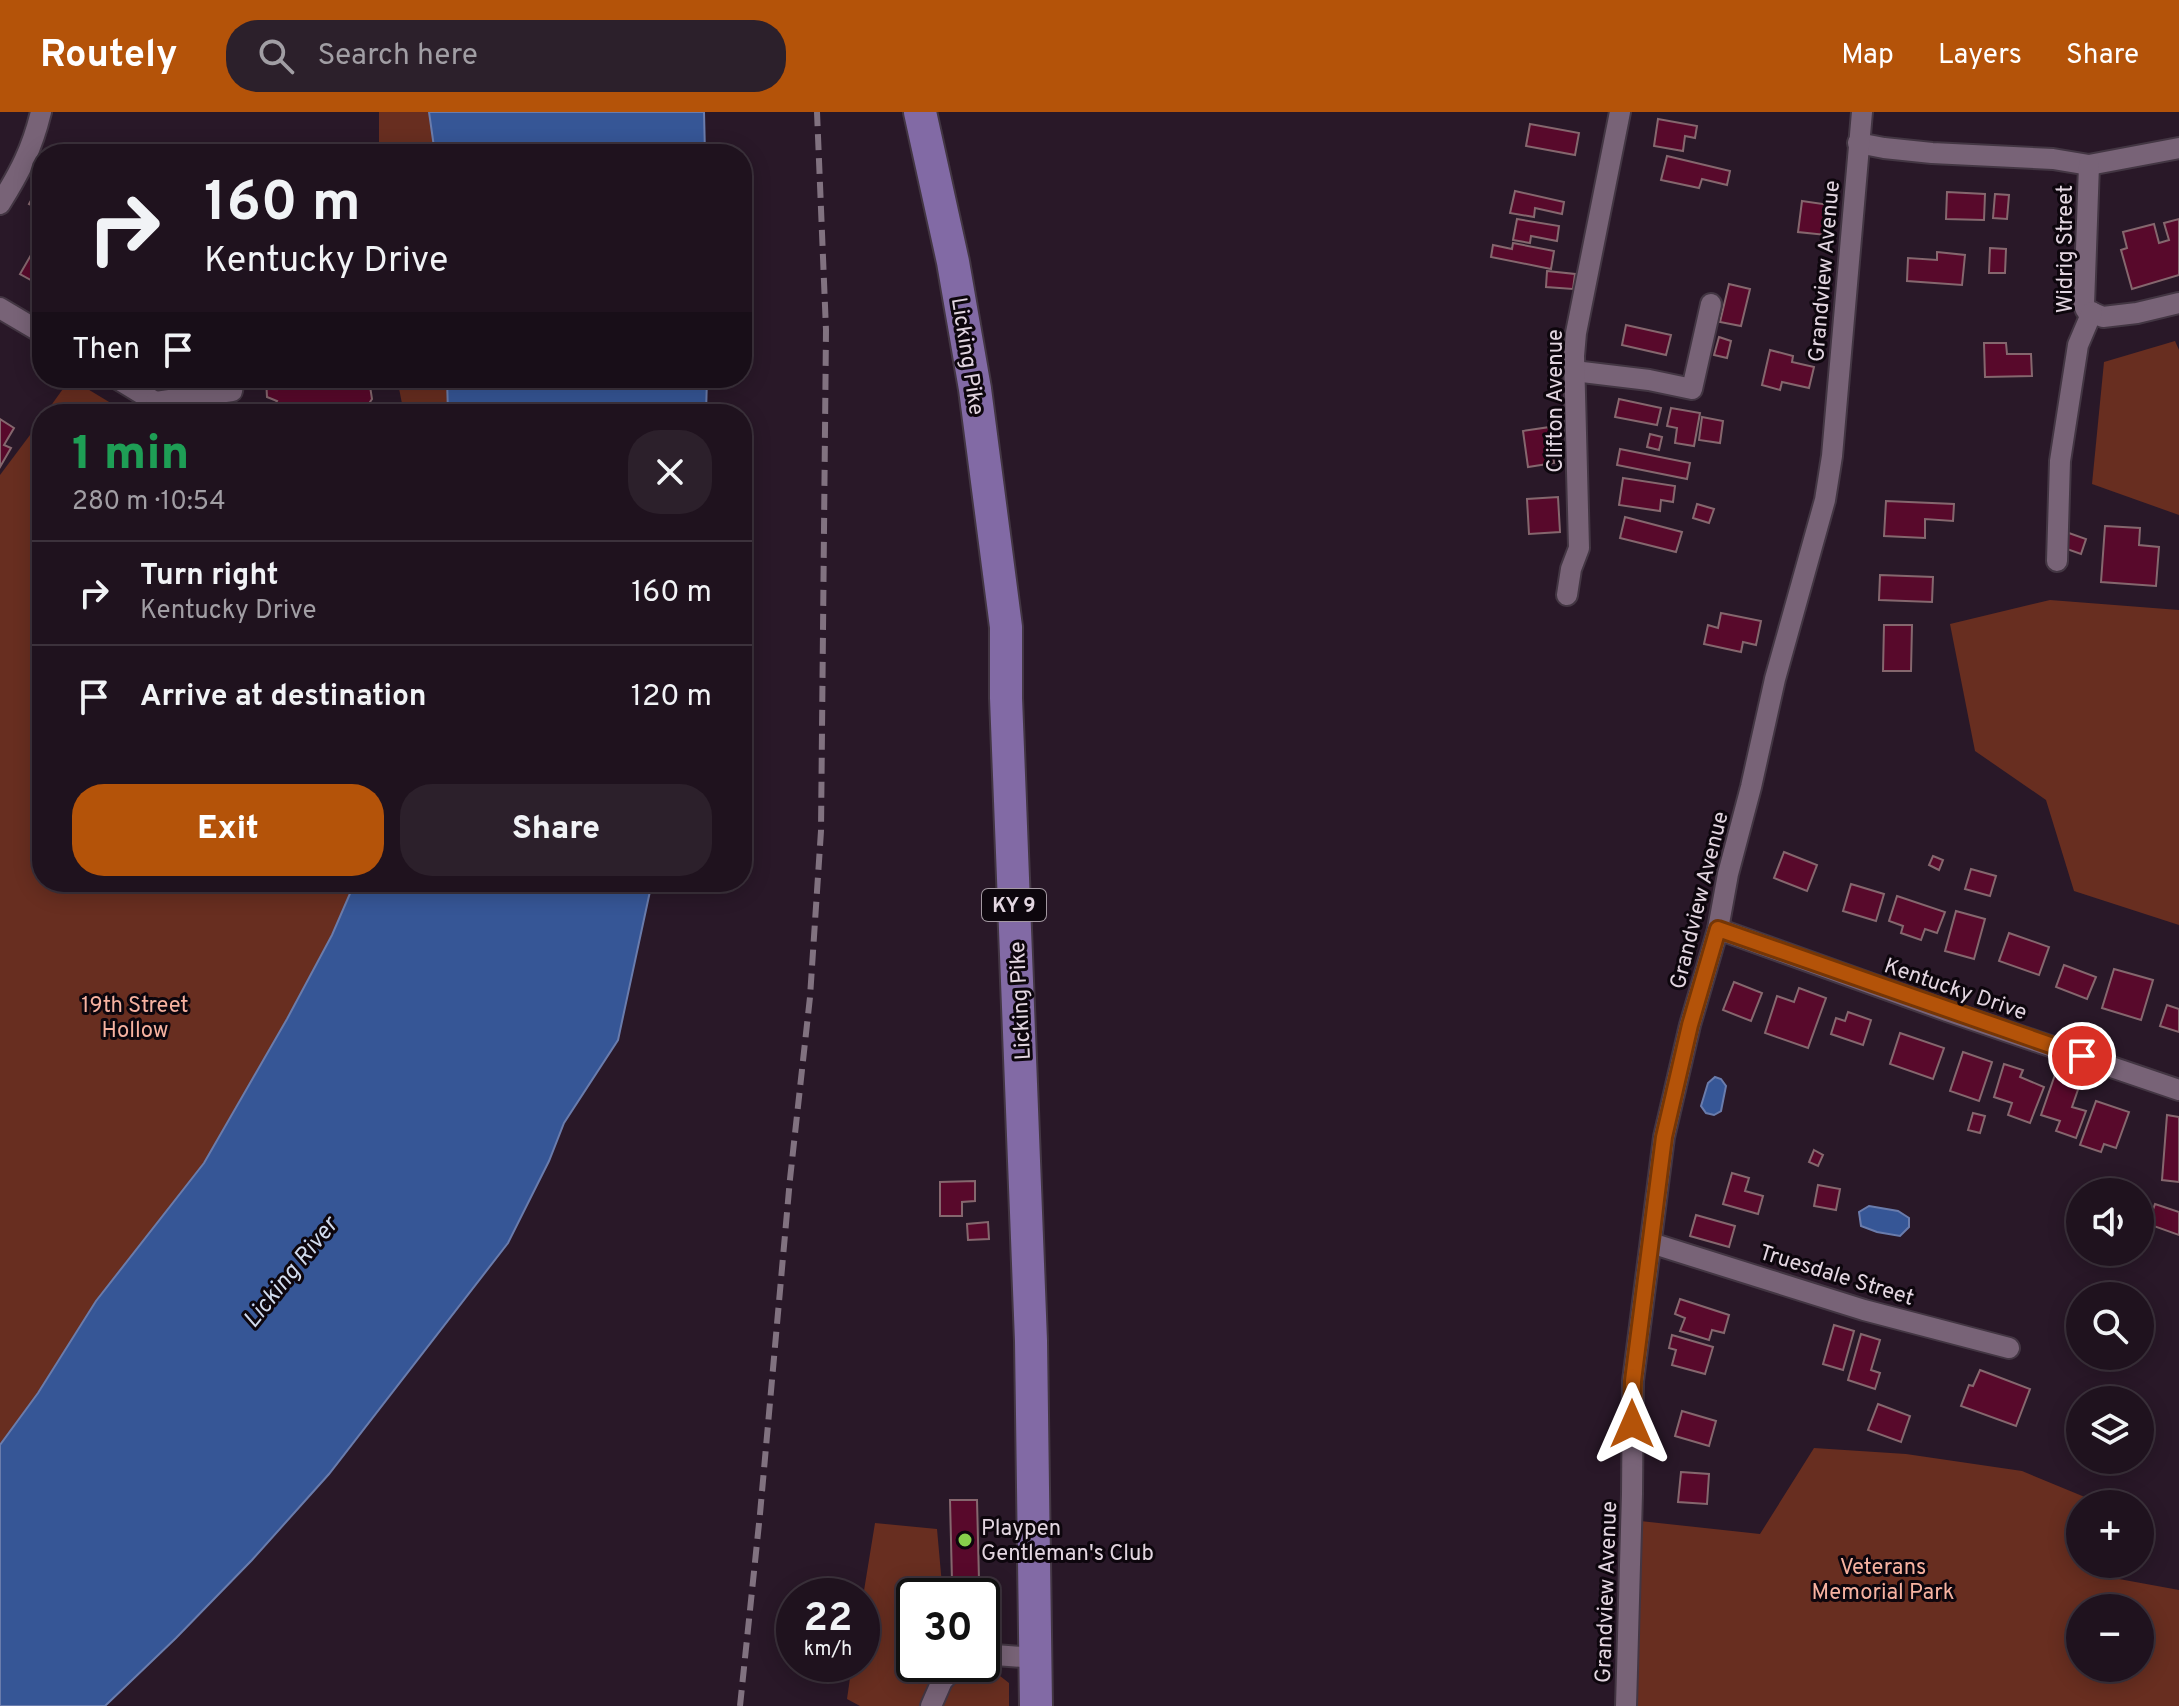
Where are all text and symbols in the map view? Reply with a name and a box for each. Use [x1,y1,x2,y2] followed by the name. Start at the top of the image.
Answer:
[226,20,786,92] search box
[40,32,178,81] text: Routely
[254,34,298,78] icon: search
[318,38,478,75] text: Search here
[1841,38,1894,74] text: Map
[1938,38,2022,74] text: Layers
[2066,38,2139,74] text: Share
[204,170,361,240] text: 160 m
[72,176,176,280] icon: right
[1804,179,1847,363] street label: Grandview Avenue
[2053,185,2080,313] street label: Widrig Street
[204,239,448,285] text: Kentucky Drive
[944,296,989,417] street label: Licking Pike
[156,328,200,372] icon: arrive
[1543,329,1570,473] street label: Clifton Avenue
[72,332,140,369] text: Then
[72,426,189,486] text: 1 min
[628,430,712,514] button: close
[72,486,226,519] text: 280 m · 10:54
[140,558,278,595] text: Turn right
[72,571,116,615] icon: right
[631,575,712,612] text: 160 m
[140,595,317,628] text: Kentucky Drive
[72,675,116,719] icon: arrive
[140,679,426,716] text: Arrive at destination
[631,679,712,716] text: 120 m
[72,784,384,876] button: Exit
[400,784,712,876] button: Share
[1665,809,1736,992] street label: Grandview Avenue
[982,889,1046,921] road number: KY 9
[1005,941,1038,1061] street label: Licking Pike
[1880,953,2030,1027] street label: Kentucky Drive
[81,993,189,1045] park label: 19th Street Hollow
[2048,1022,2116,1090] pin
[2060,1034,2104,1078] icon: arrive
[2066,1178,2154,1682] map controls
[2066,1178,2154,1266] button: sound
[238,1210,347,1335] water label: Licking River
[1756,1240,1917,1313] street label: Truesdale Street
[2066,1282,2154,1370] button: search
[1590,1382,1674,1466] position arrow
[2066,1386,2154,1474] button: layers
[2066,1490,2154,1578] button: +
[1591,1501,1624,1684] street label: Grandview Avenue
[981,1516,1154,1568] place label: Playpen Gentleman's Club
[956,1531,974,1549] marker: Playpen Gentleman's Club
[1812,1555,1954,1607] park label: Veterans Memorial Park
[896,1578,1000,1682] speed limit sign: 30
[2066,1594,2154,1682] button: −
[804,1595,852,1645] text: 22
[804,1637,852,1663] text: km/h

